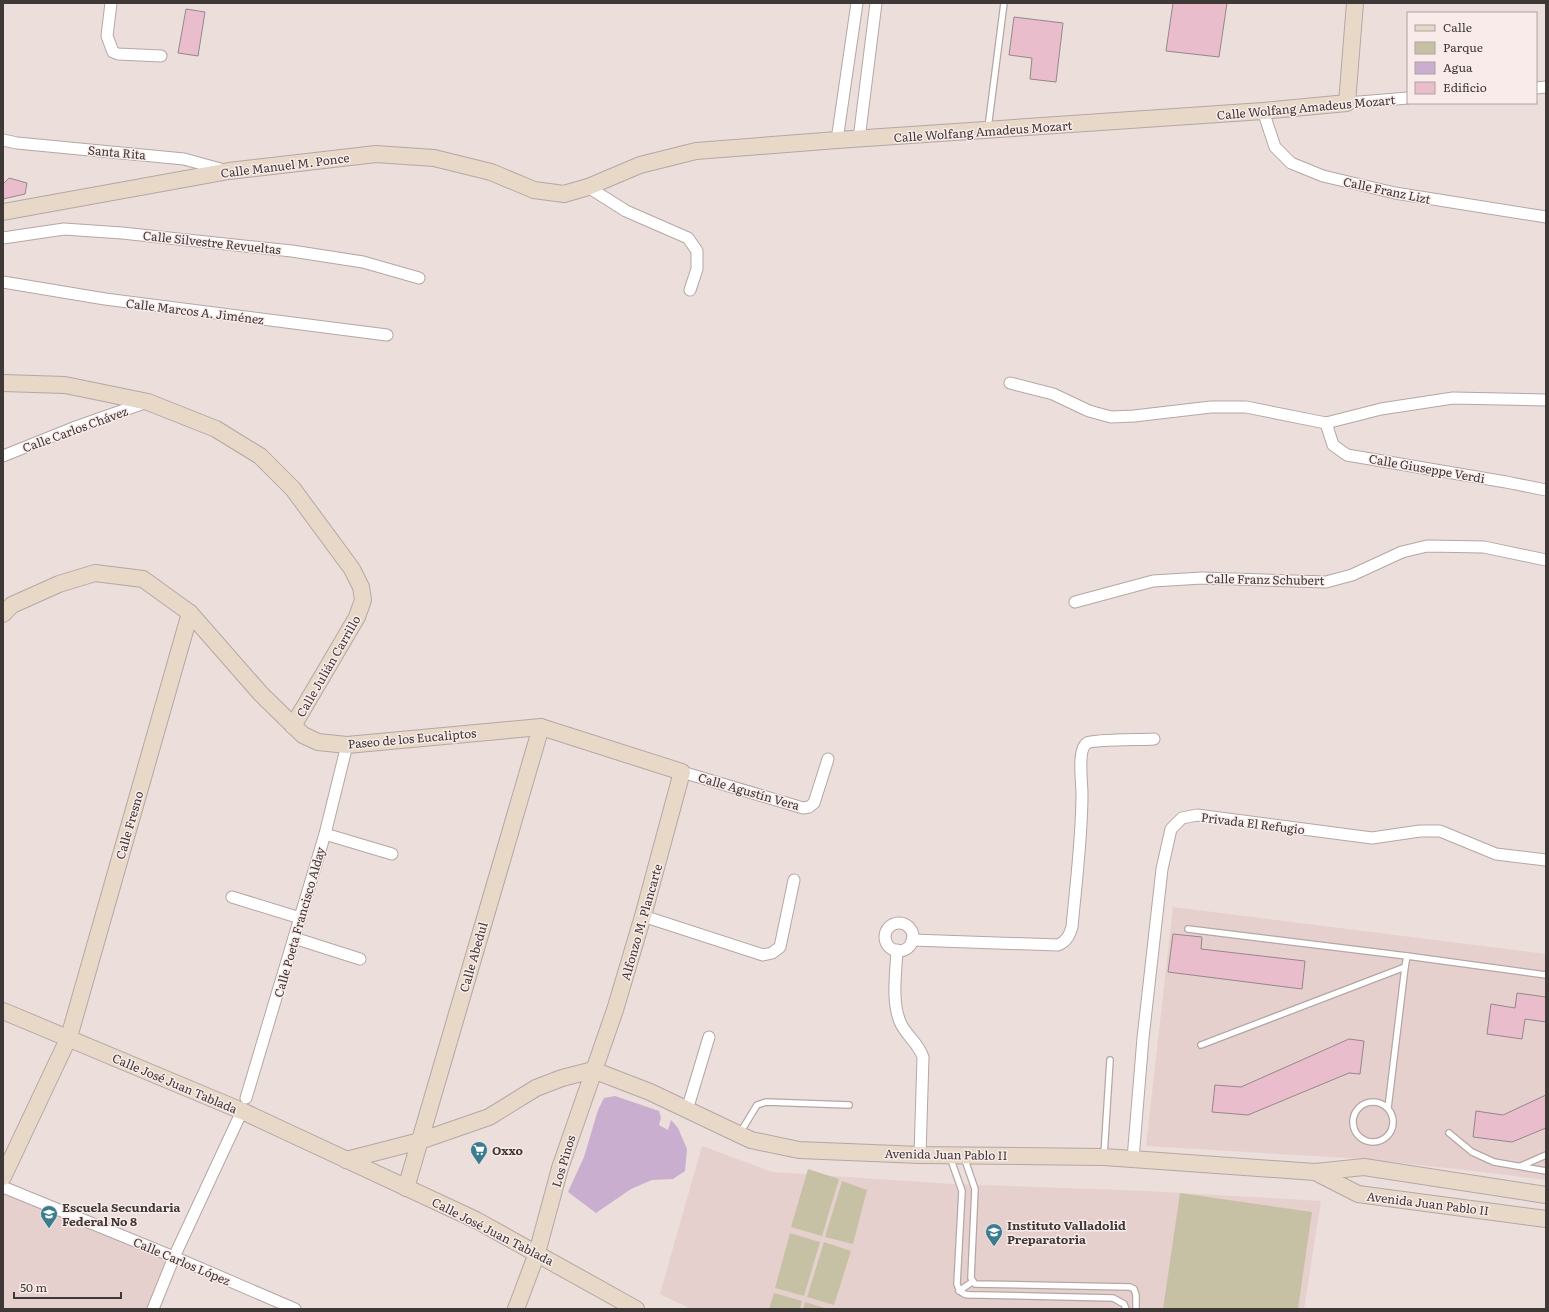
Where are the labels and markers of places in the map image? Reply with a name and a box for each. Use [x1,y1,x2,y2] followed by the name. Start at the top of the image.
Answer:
[469,1140,489,1165] supermarket icon: Oxxo
[492,1141,524,1159] place label: Oxxo
[62,1198,181,1230] place label: Escuela Secundaria Federal No 8
[39,1204,59,1229] school or university icon: Escuela Secundaria Federal No 8
[1007,1216,1126,1248] place label: Instituto Valladolid Preparatoria
[984,1222,1004,1247] school or university icon: Instituto Valladolid Preparatoria

